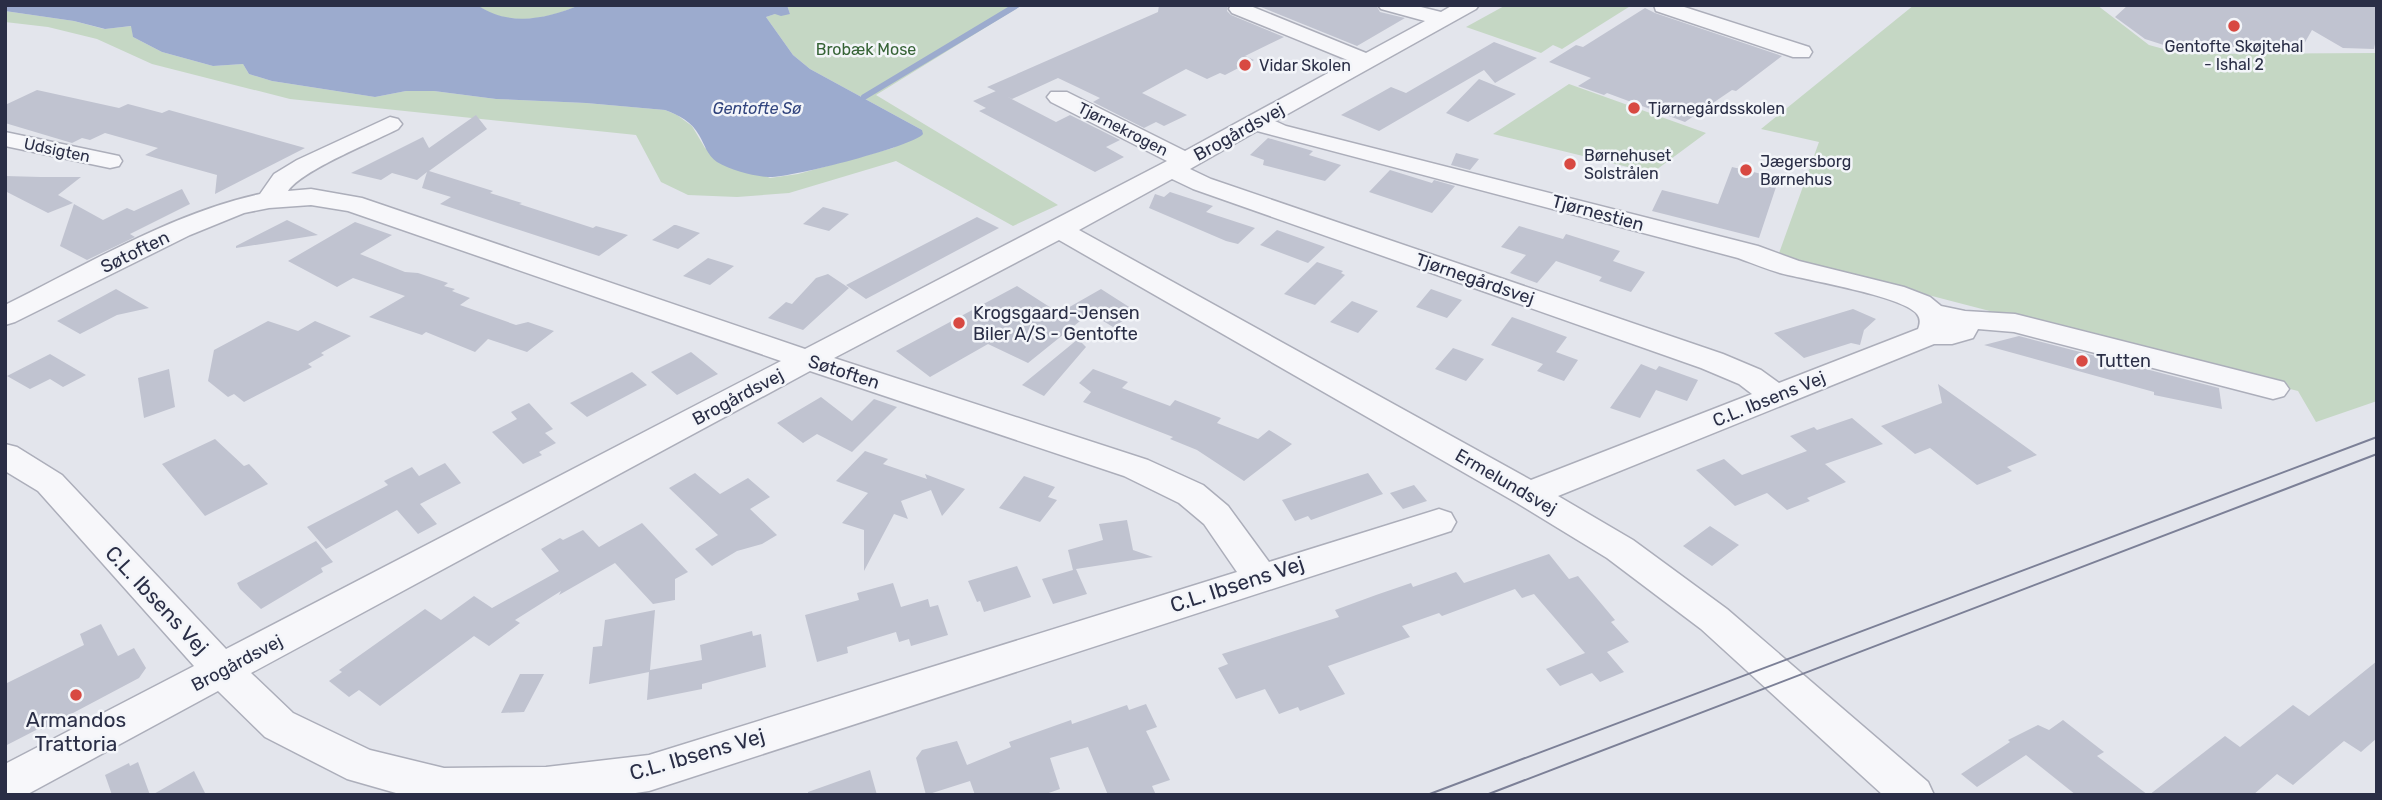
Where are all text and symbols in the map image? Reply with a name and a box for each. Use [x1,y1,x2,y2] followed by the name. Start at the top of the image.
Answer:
[2226,18,2242,34] marker: Gentofte Skøjtehal - Ishal 2
[2165,37,2303,74] place label: Gentofte Skøjtehal - Ishal 2
[816,40,916,59] park label: Brobæk Mose
[1259,56,1351,75] place label: Vidar Skolen
[1237,57,1253,73] marker: Vidar Skolen
[1075,98,1171,160] street label: Tjørnekrogen
[1190,98,1288,166] street label: Brogårdsvej
[713,99,802,118] water label: Gentofte Sø
[1648,99,1785,118] place label: Tjørnegårdsskolen
[1626,100,1642,116] marker: Tjørnegårdsskolen
[22,134,92,166] street label: Udsigten
[1584,146,1671,183] place label: Børnehuset Solstrålen
[1760,152,1851,189] place label: Jægersborg Børnehus
[1562,156,1578,172] marker: Børnehuset Solstrålen
[1738,162,1754,178] marker: Jægersborg Børnehus
[1549,190,1647,236] street label: Tjørnestien
[97,226,173,278] street label: Søtoften
[1413,248,1537,310] street label: Tjørnegårdsvej
[973,302,1140,345] place label: Krogsgaard-Jensen Biler A/S - Gentofte
[951,315,967,331] marker: Krogsgaard-Jensen Biler A/S - Gentofte
[806,350,882,394] street label: Søtoften
[2096,350,2151,372] place label: Tutten
[2074,353,2090,369] marker: Tutten
[689,364,787,430] street label: Brogårdsvej
[1709,366,1829,432] street label: C.L. Ibsens Vej
[1451,444,1561,520] street label: Ermelundsvej
[100,540,214,660] street label: C.L. Ibsens Vej
[1167,551,1307,617] street label: C.L. Ibsens Vej
[188,630,286,696] street label: Brogårdsvej
[68,687,84,703] marker: Armandos Trattoria
[26,707,126,756] place label: Armandos Trattoria
[626,723,768,785] street label: C.L. Ibsens Vej

